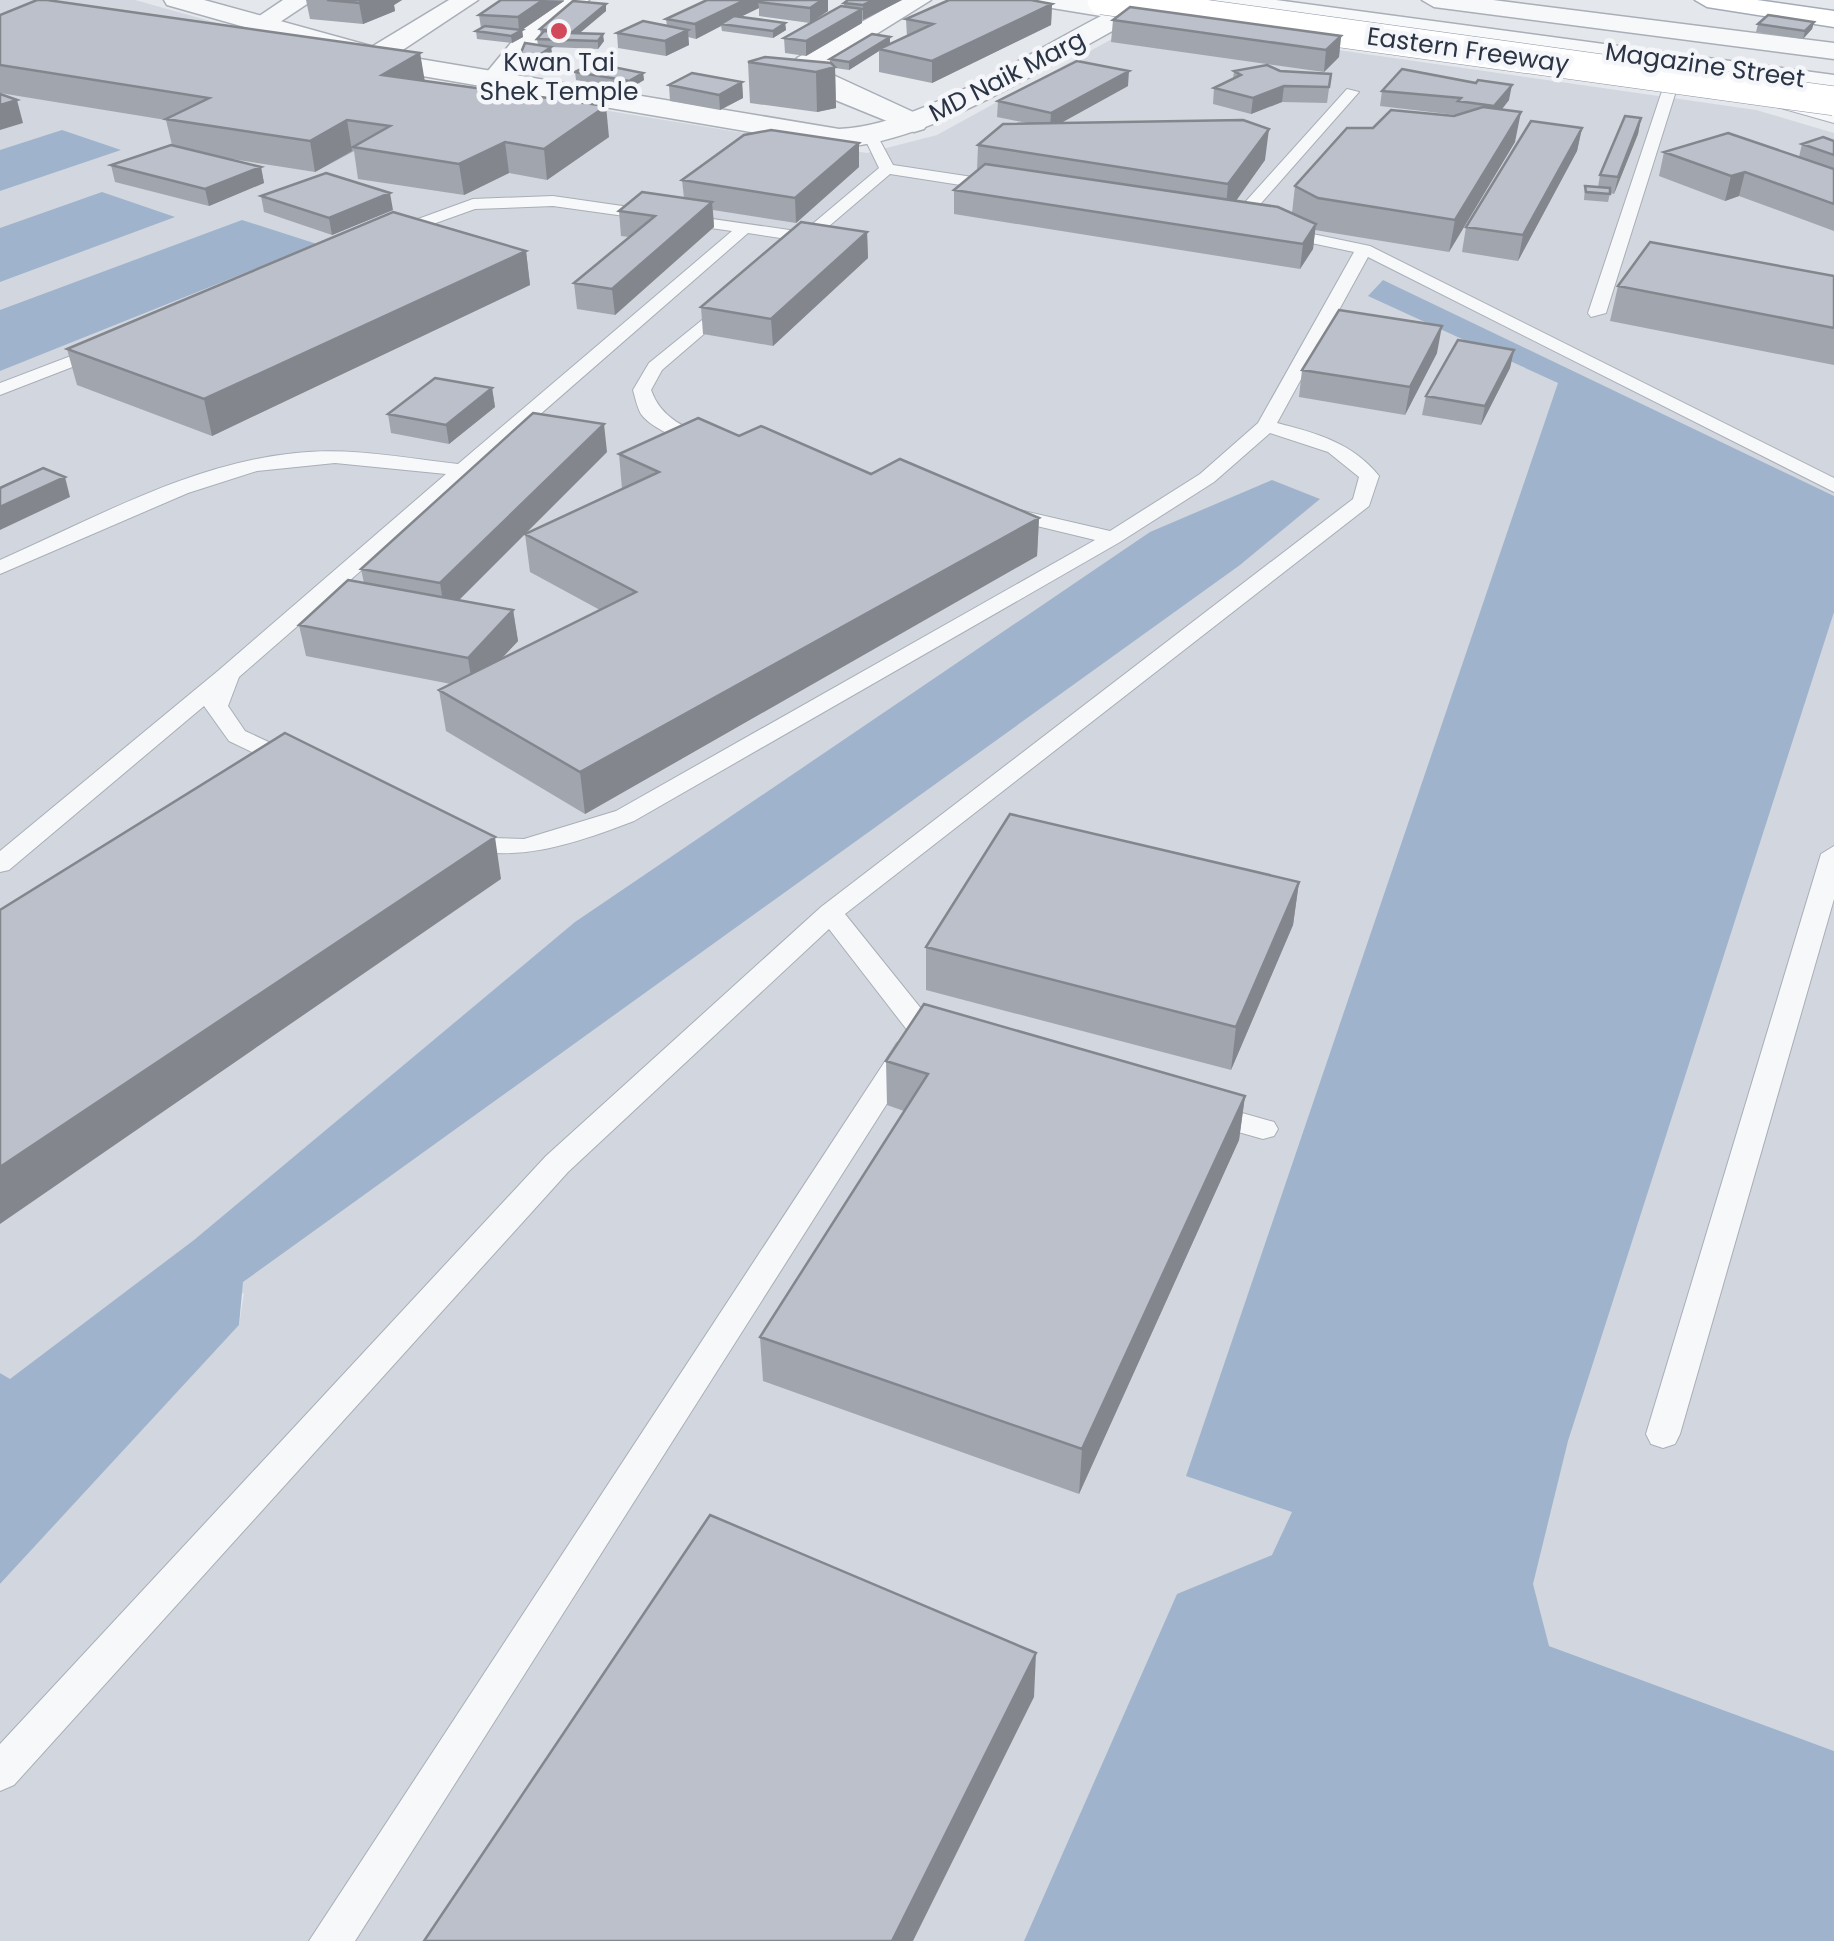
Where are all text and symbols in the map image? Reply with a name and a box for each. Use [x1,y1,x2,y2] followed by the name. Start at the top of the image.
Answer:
[1365,18,1571,82] street label: Eastern Freeway
[548,20,570,42] marker: Kwan Tai Shek Temple
[923,22,1091,130] street label: MD Naik Marg
[1603,34,1807,96] street label: Magazine Street
[479,45,639,109] place label: Kwan Tai Shek Temple

